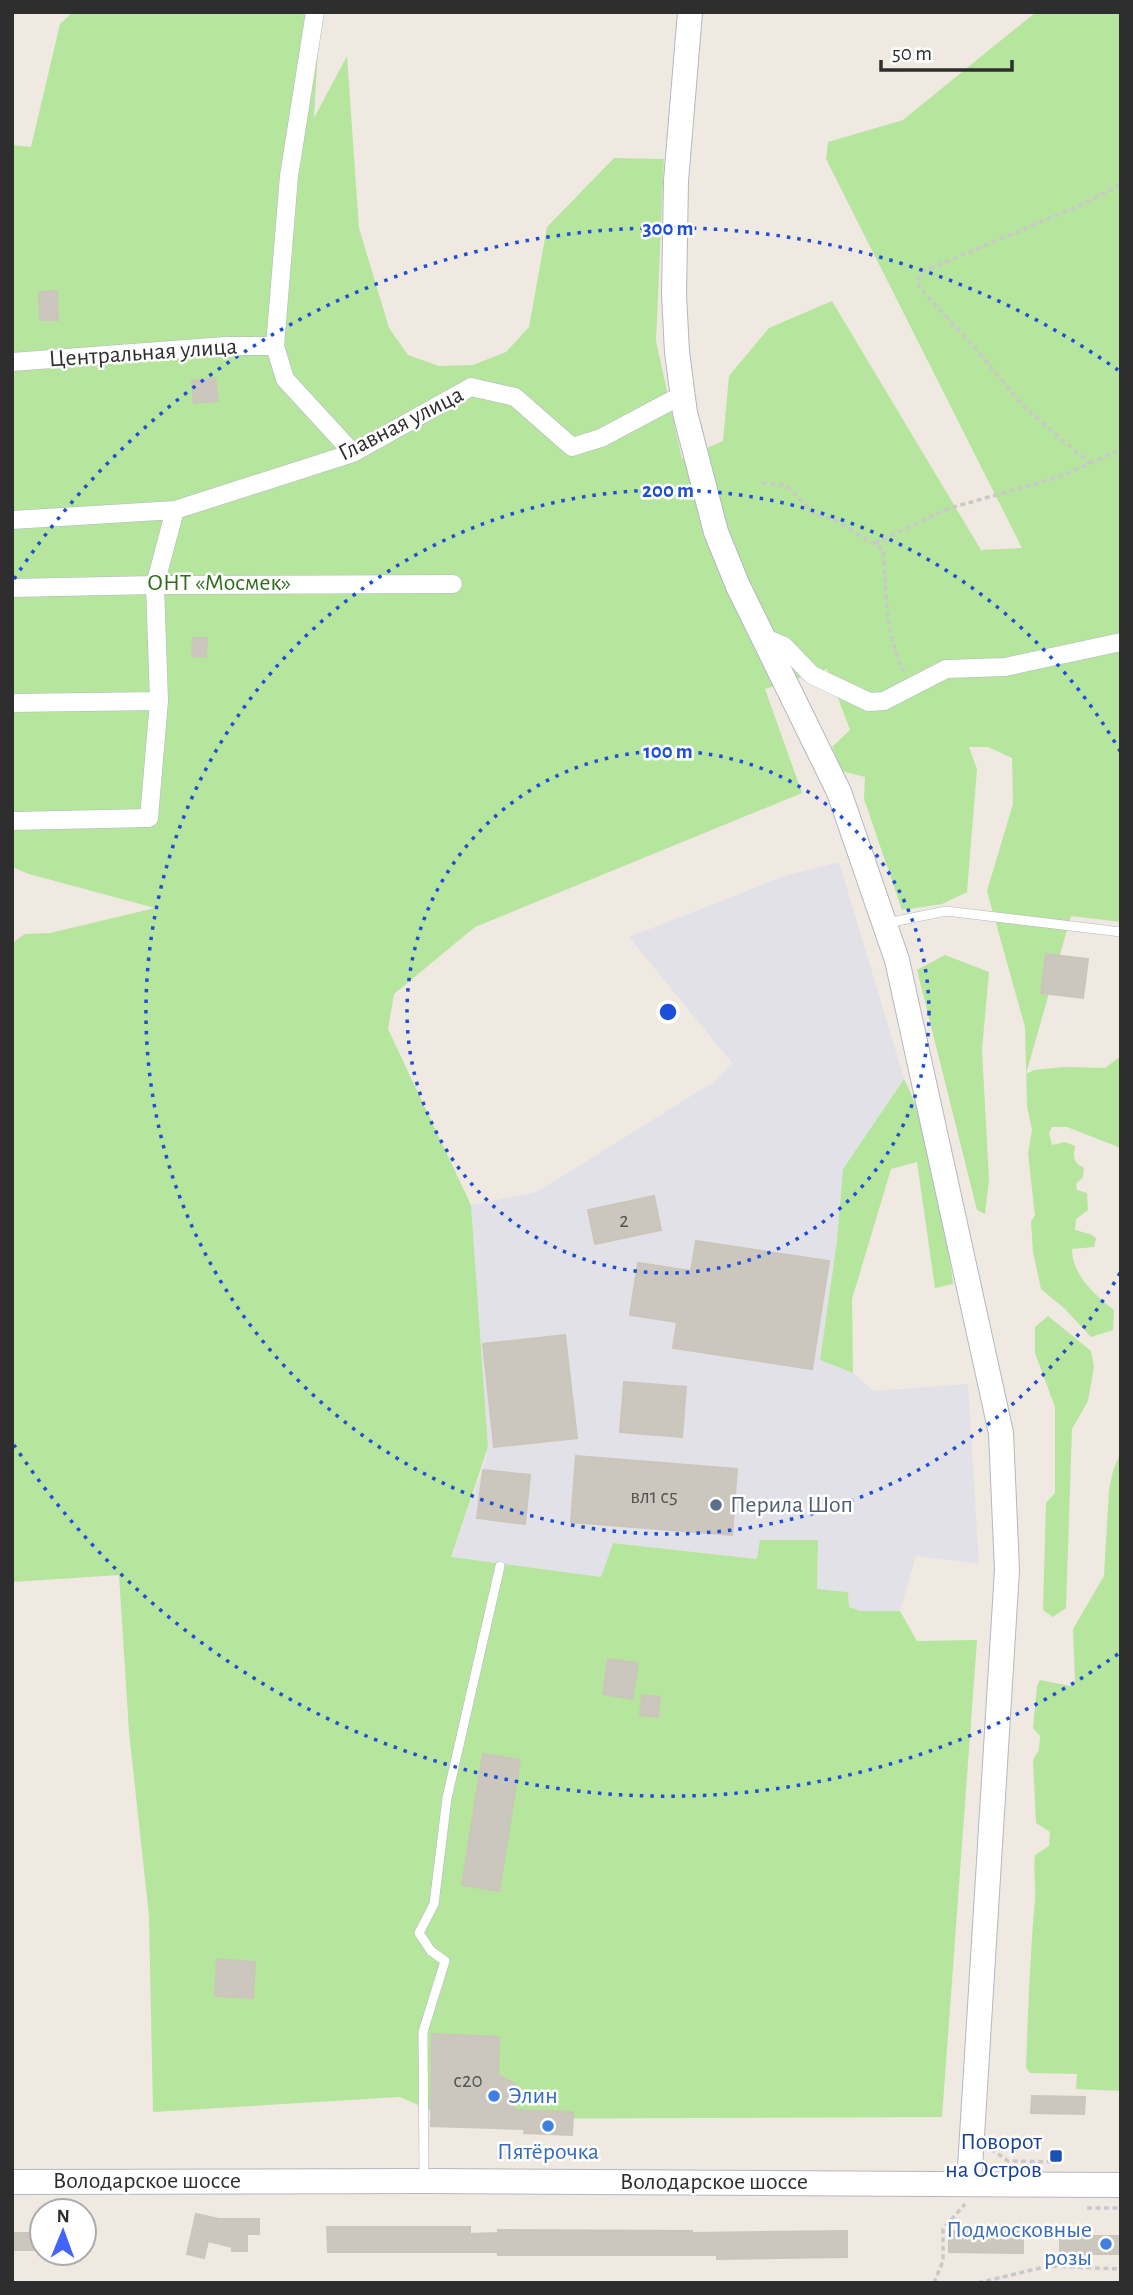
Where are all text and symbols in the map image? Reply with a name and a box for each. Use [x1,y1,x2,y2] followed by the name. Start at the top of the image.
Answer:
[881,28,1012,72] scale bar
[892,43,932,64] text: 50 m
[642,218,694,239] text: 300 m
[48,334,238,372] street label: Центральная улица
[335,382,467,466] street label: Главная улица
[642,480,694,501] text: 200 m
[147,571,291,595] park label: ОНТ «Мосмек»
[643,741,693,762] text: 100 m
[656,1000,680,1024] centre of rings
[619,1210,629,1231] house number: 2
[630,1486,678,1507] house number: вл1 с5
[730,1493,853,1517] place label: Перила Шоп
[708,1497,724,1513] marker: Перила Шоп
[453,2070,483,2091] house number: с20
[508,2084,558,2108] place label: Элин
[486,2088,502,2104] marker: Элин
[540,2118,556,2134] marker: Пятёрочка
[945,2130,1042,2182] place label: Поворот на Остров
[497,2140,599,2164] place label: Пятёрочка
[1048,2148,1064,2164] marker: Поворот на Остров
[53,2169,241,2193] street label: Володарское шоссе
[620,2170,808,2194] street label: Володарское шоссе
[28,2197,98,2267] north arrow
[56,2207,70,2226] text: N
[946,2218,1092,2270] place label: Подмосковные розы
[1098,2236,1114,2252] marker: Подмосковные розы

